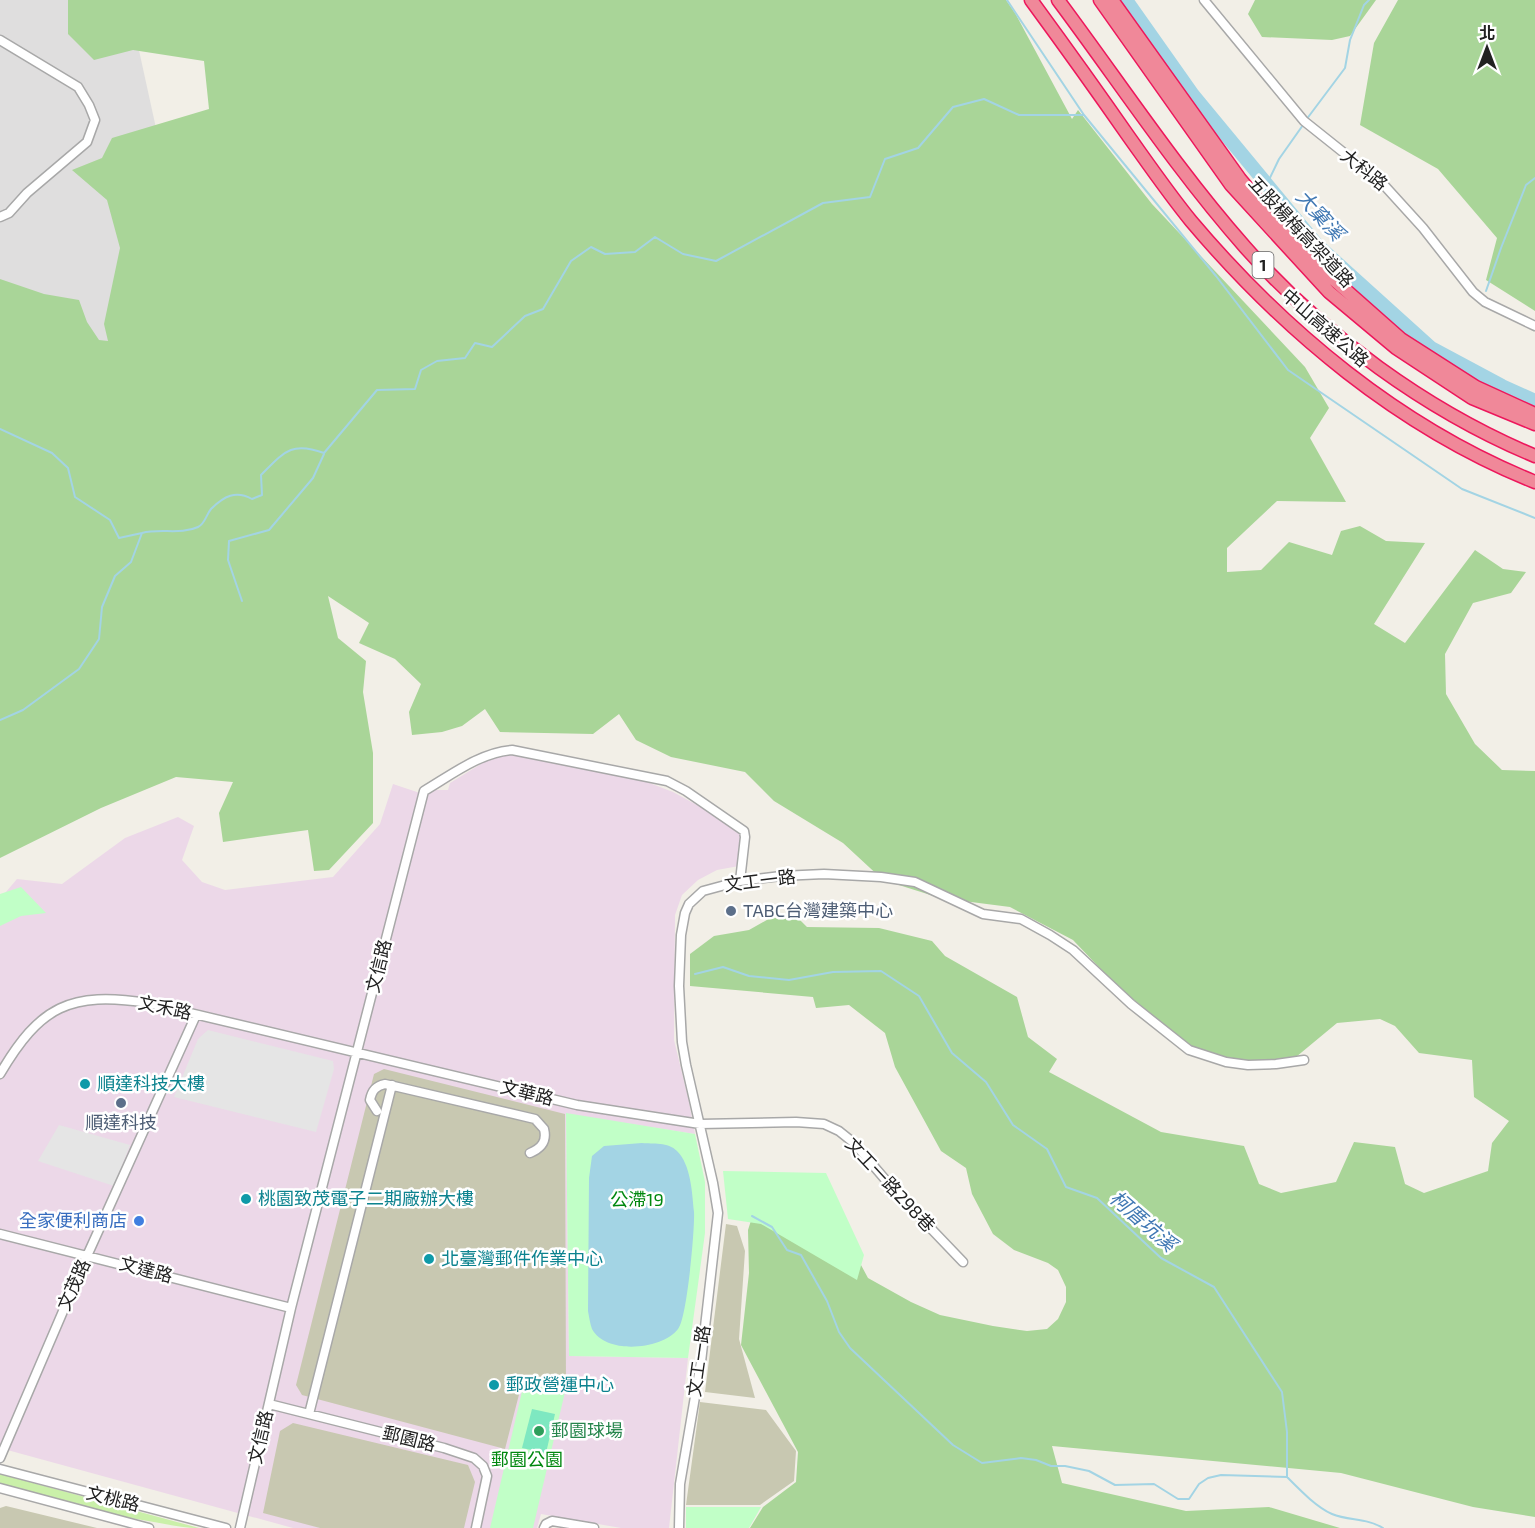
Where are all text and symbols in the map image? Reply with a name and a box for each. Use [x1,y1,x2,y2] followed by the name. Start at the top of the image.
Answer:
[1457,18,1517,78] north arrow
[1479,23,1495,42] text: 北
[1337,144,1393,195] street label: 大科路
[1245,171,1359,291] street label: 五股楊梅高架道路
[1292,184,1352,247] water label: 大窠溪
[1252,252,1274,278] road number: 1
[1278,284,1374,371] street label: 中山高速公路
[723,865,797,895] street label: 文工一路
[743,899,893,921] place label: TABC台灣建築中心
[724,904,738,918] marker: TABC台灣建築中心
[361,937,395,995] street label: 文信路
[137,991,194,1023] street label: 文禾路
[97,1072,205,1094] place label: 順達科技大樓
[498,1075,556,1109] street label: 文華路
[78,1077,92,1091] marker: 順達科技大樓
[114,1096,128,1110] marker: 順達科技
[85,1111,157,1133] place label: 順達科技
[841,1132,940,1236] street label: 文工一路298巷
[1106,1185,1184,1258] water label: 柯厝坑溪
[258,1187,474,1209] place label: 桃園致茂電子二期廠辦大樓
[610,1188,664,1210] park label: 公滯19
[239,1192,253,1206] marker: 桃園致茂電子二期廠辦大樓
[19,1209,127,1231] place label: 全家便利商店
[132,1214,146,1228] marker: 全家便利商店
[441,1247,603,1269] place label: 北臺灣郵件作業中心
[117,1251,175,1287] street label: 文達路
[422,1252,436,1266] marker: 北臺灣郵件作業中心
[52,1255,94,1314] street label: 文茂路
[682,1324,714,1398] street label: 文工一路
[506,1373,614,1395] place label: 郵政營運中心
[487,1378,501,1392] marker: 郵政營運中心
[243,1408,277,1466] street label: 文信路
[551,1419,623,1441] place label: 郵園球場
[380,1421,438,1455] street label: 郵園路
[532,1424,546,1438] marker: 郵園球場
[491,1448,563,1470] park label: 郵園公園
[84,1481,142,1515] street label: 文桃路

